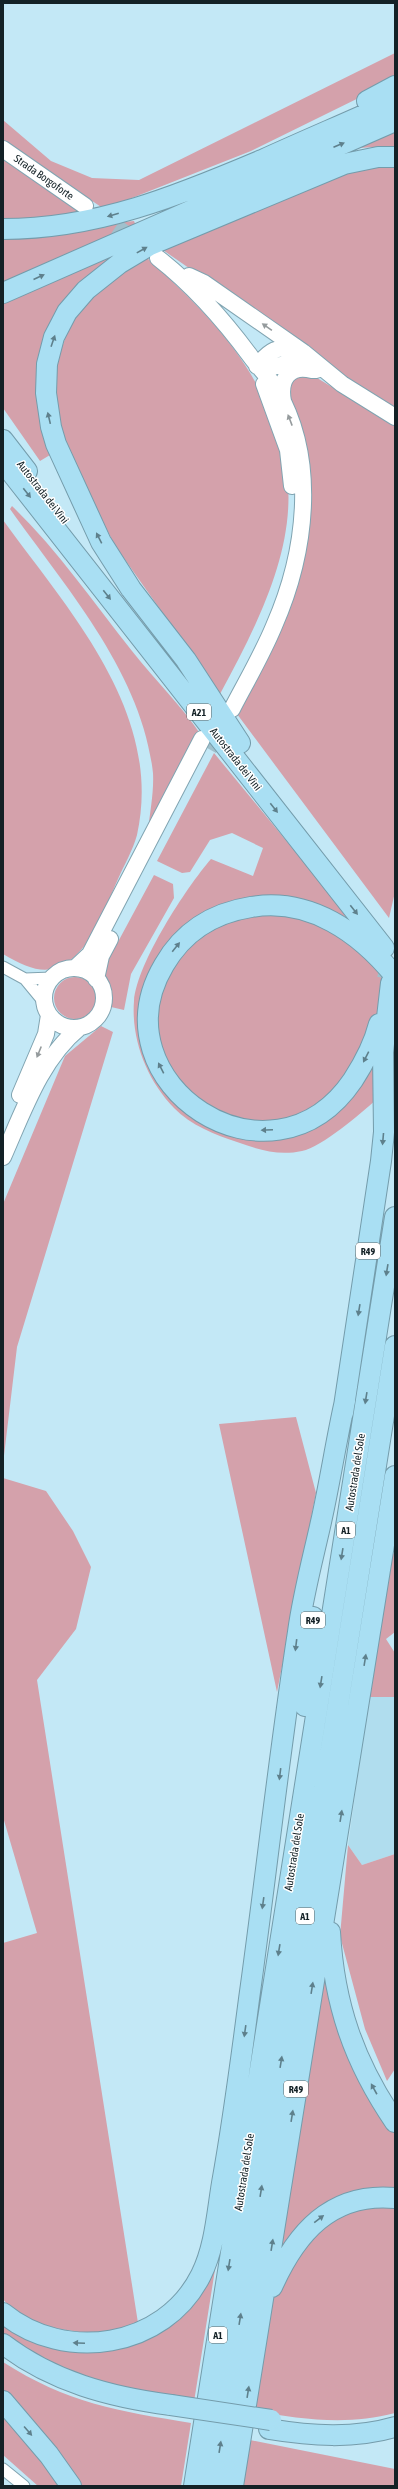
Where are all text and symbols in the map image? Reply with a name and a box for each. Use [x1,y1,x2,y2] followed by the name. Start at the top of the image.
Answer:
[333,142,344,148] one-way arrow
[12,152,76,202] street label: Strada Borgoforte
[106,213,119,219] one-way arrow
[136,246,148,253] one-way arrow
[33,274,44,280] one-way arrow
[262,323,272,331] one-way arrow
[51,334,57,346] one-way arrow
[46,412,52,425] one-way arrow
[287,414,293,426] one-way arrow
[15,458,71,526] street label: Autostrada dei Vini
[23,487,31,498] one-way arrow
[96,532,102,544] one-way arrow
[103,590,111,601] one-way arrow
[187,704,211,720] road number: A21
[208,725,264,793] street label: Autostrada dei Vini
[269,802,278,813] one-way arrow
[350,904,358,915] one-way arrow
[171,941,180,952] one-way arrow
[35,1047,41,1059] one-way arrow
[363,1051,369,1063] one-way arrow
[158,1062,165,1074] one-way arrow
[260,1127,273,1133] one-way arrow
[380,1133,387,1145] one-way arrow
[356,1243,380,1259] road number: R49
[384,1263,390,1276] one-way arrow
[356,1303,362,1316] one-way arrow
[363,1392,369,1404] one-way arrow
[343,1432,367,1512] street label: Autostrada del Sole
[337,1522,355,1538] road number: A1
[339,1548,345,1560] one-way arrow
[301,1612,325,1628] road number: R49
[293,1639,299,1651] one-way arrow
[362,1654,368,1666] one-way arrow
[318,1676,324,1688] one-way arrow
[276,1768,283,1780] one-way arrow
[338,1810,344,1822] one-way arrow
[282,1812,306,1892] street label: Autostrada del Sole
[259,1896,266,1909] one-way arrow
[296,1908,314,1924] road number: A1
[276,1944,282,1956] one-way arrow
[310,1982,316,1994] one-way arrow
[242,2025,248,2037] one-way arrow
[278,2056,284,2068] one-way arrow
[284,2081,308,2097] road number: R49
[370,2083,377,2095] one-way arrow
[289,2110,295,2122] one-way arrow
[232,2132,256,2212] street label: Autostrada del Sole
[258,2185,264,2197] one-way arrow
[313,2215,324,2223] one-way arrow
[269,2238,275,2251] one-way arrow
[226,2259,232,2271] one-way arrow
[238,2313,244,2325] one-way arrow
[209,2327,227,2343] road number: A1
[72,2340,85,2346] one-way arrow
[246,2386,252,2398] one-way arrow
[24,2426,33,2436] one-way arrow
[217,2441,223,2454] one-way arrow

